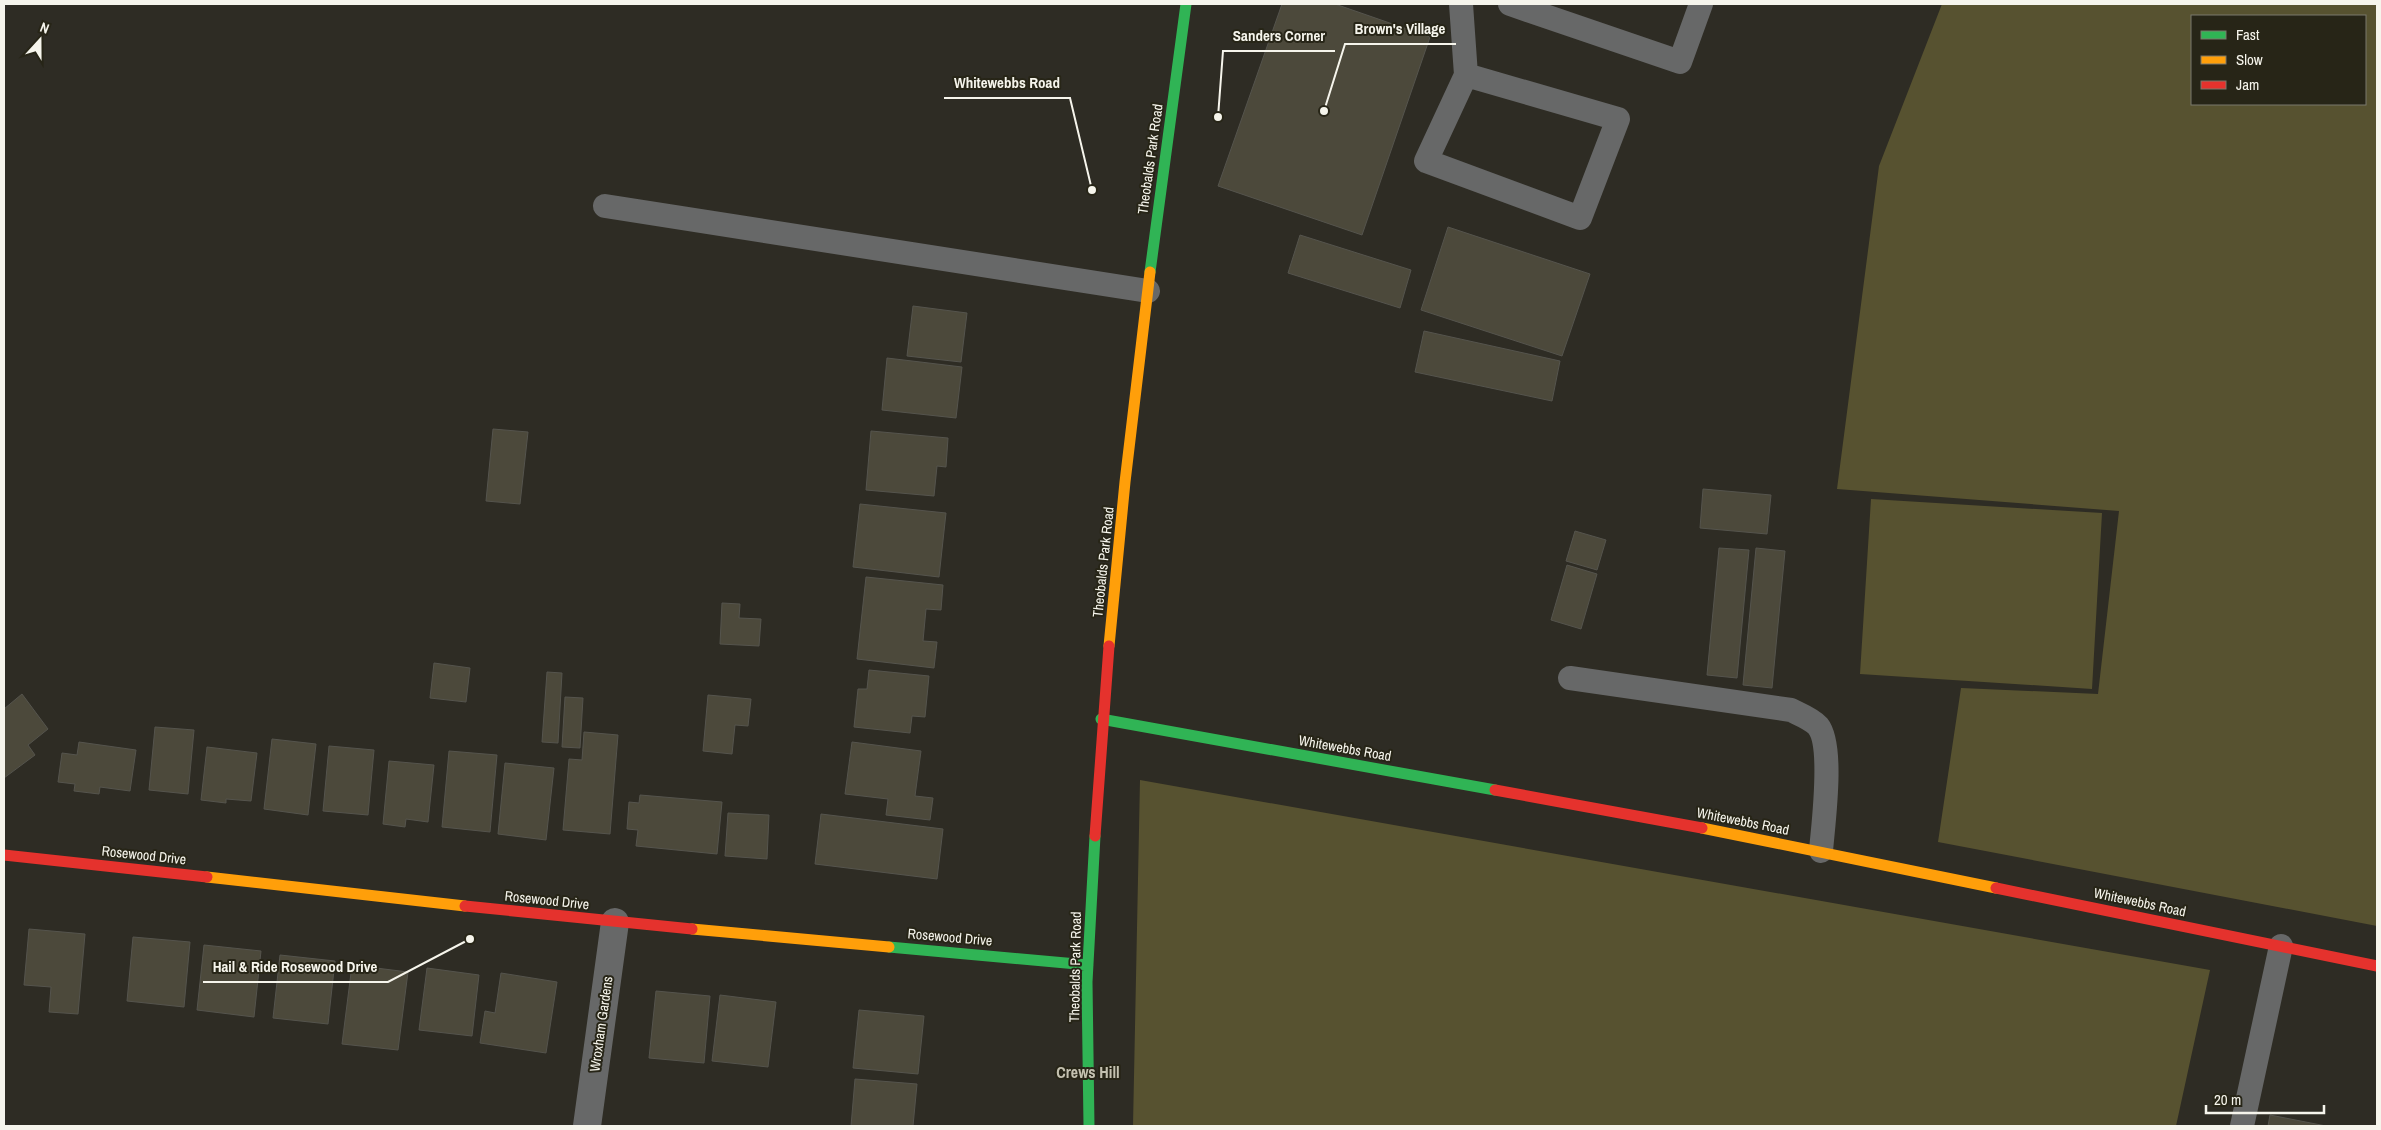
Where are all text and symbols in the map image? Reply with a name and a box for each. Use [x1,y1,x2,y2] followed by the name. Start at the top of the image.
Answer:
[1345,14,1456,44] callout: Brown's Village
[15,15,65,65] north arrow
[2191,15,2366,105] legend
[38,18,52,38] text: N
[1355,18,1446,39] text: Brown's Village
[1223,21,1335,51] callout: Sanders Corner
[2236,24,2260,45] text: Fast
[1233,25,1325,46] text: Sanders Corner
[2236,49,2263,70] text: Slow
[944,68,1070,98] callout: Whitewebbs Road
[954,72,1060,93] text: Whitewebbs Road
[2236,74,2259,95] text: Jam
[1133,103,1167,215] street label: Theobalds Park Road
[1088,506,1118,618] street label: Theobalds Park Road
[1297,731,1393,765] street label: Whitewebbs Road
[1695,803,1791,839] street label: Whitewebbs Road
[101,842,187,868] street label: Rosewood Drive
[2092,883,2188,921] street label: Whitewebbs Road
[504,887,590,913] street label: Rosewood Drive
[1065,911,1085,1023] street label: Theobalds Park Road
[907,924,993,950] street label: Rosewood Drive
[203,952,388,982] callout: Hail & Ride Rosewood Drive
[213,956,378,977] text: Hail & Ride Rosewood Drive
[585,975,617,1073] street label: Wroxham Gardens
[1056,1061,1120,1083] district label: Crews Hill
[2206,1082,2324,1114] scale bar
[2214,1089,2241,1110] text: 20 m

